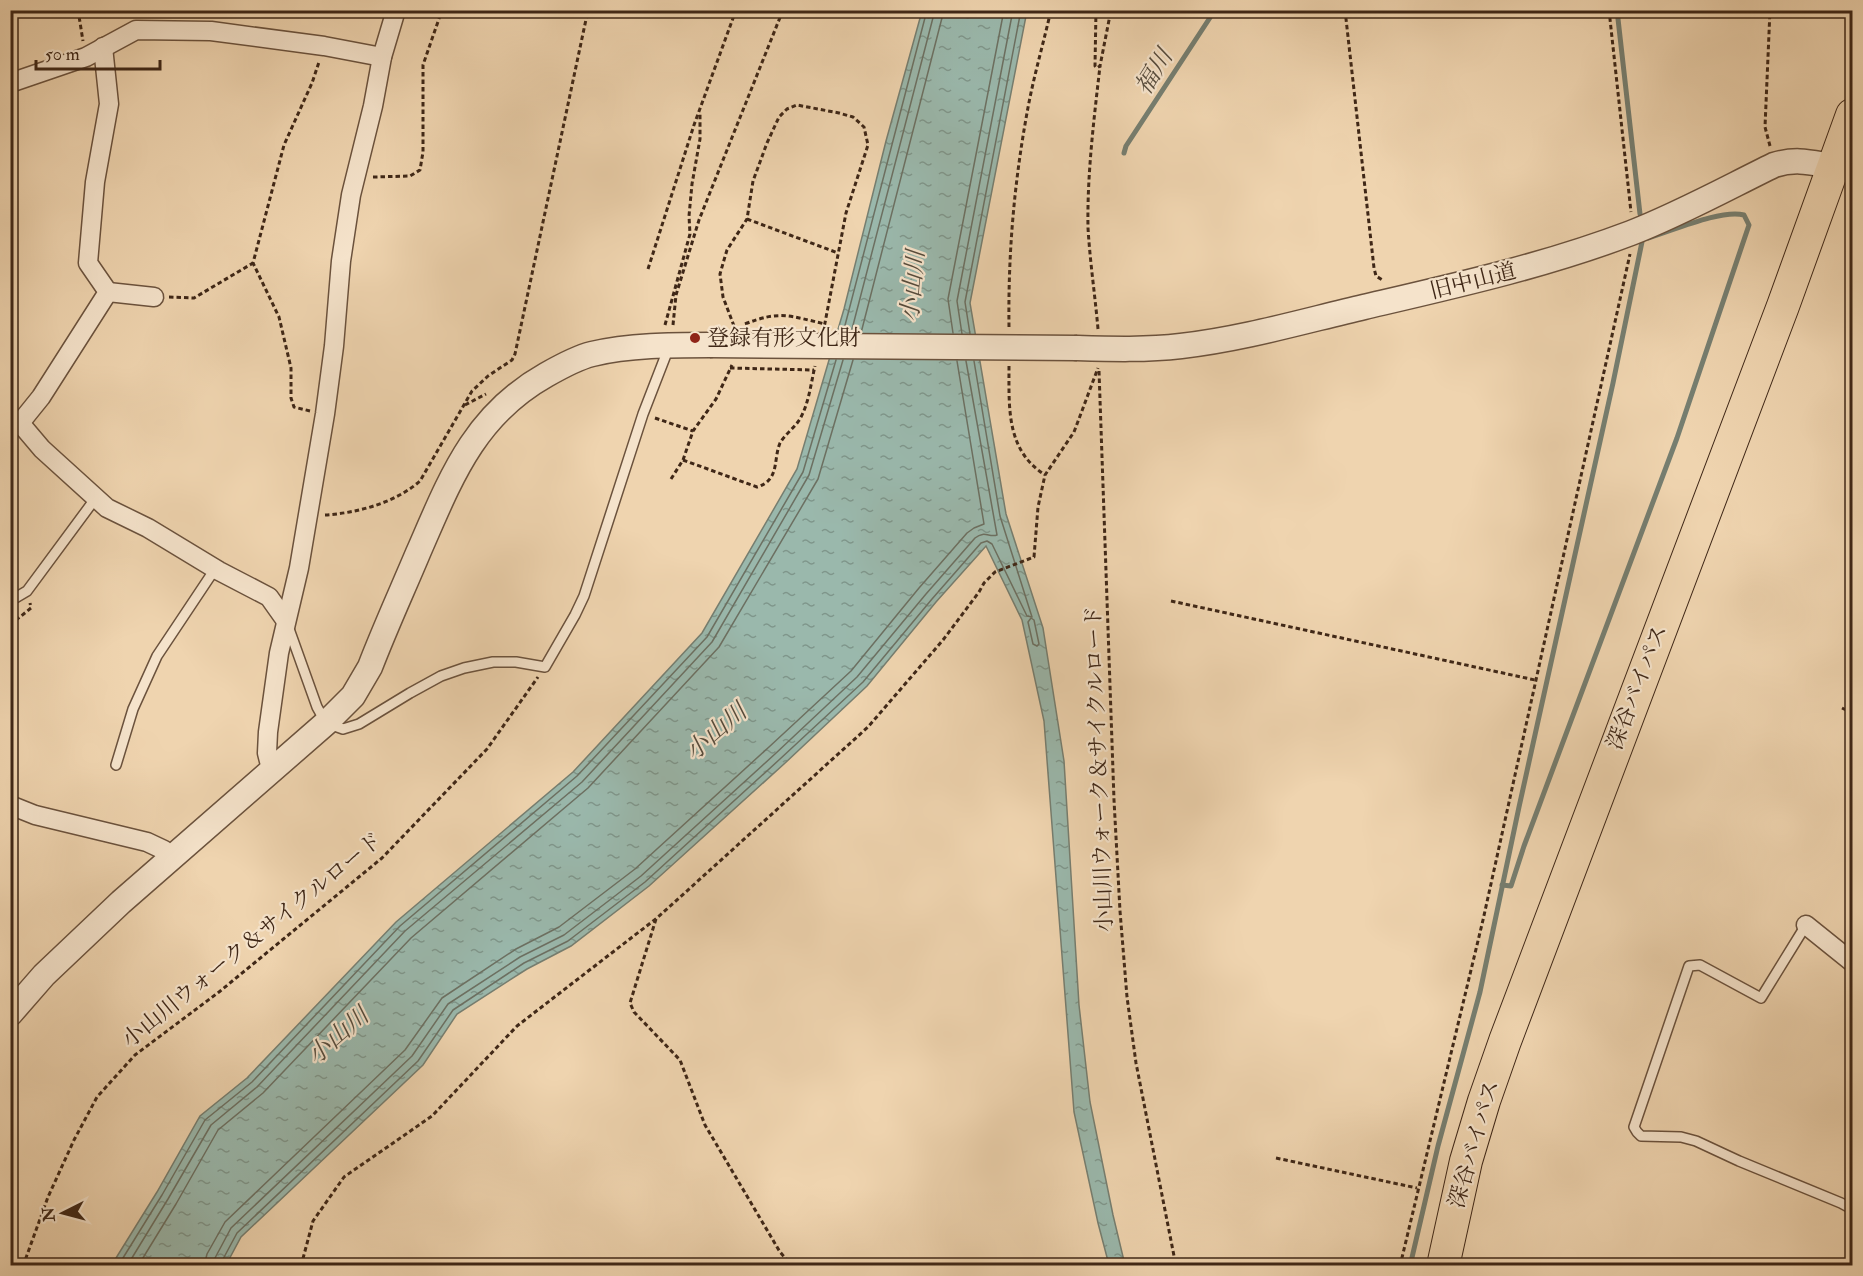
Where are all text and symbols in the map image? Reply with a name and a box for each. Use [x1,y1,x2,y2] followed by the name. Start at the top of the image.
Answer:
[36,33,160,71] scale bar
[1128,41,1181,101] water label: 福川
[45,43,80,66] text: 50 m
[894,246,932,323] water label: 小山川
[1427,257,1519,305] street label: 旧中山道
[707,324,861,352] place label: 登録有形文化財
[688,331,702,345] marker: 登録有形文化財
[1079,605,1119,933] street label: 小山川ウォーク＆サイクルロード
[1600,621,1674,753] street label: 深谷バイパス
[679,695,756,767] water label: 小山川
[115,826,389,1054] street label: 小山川ウォーク＆サイクルロード
[301,1002,375,1070] water label: 小山川
[1442,1077,1506,1211] street label: 深谷バイパス
[33,1183,93,1243] north arrow
[38,1206,60,1224] text: N

